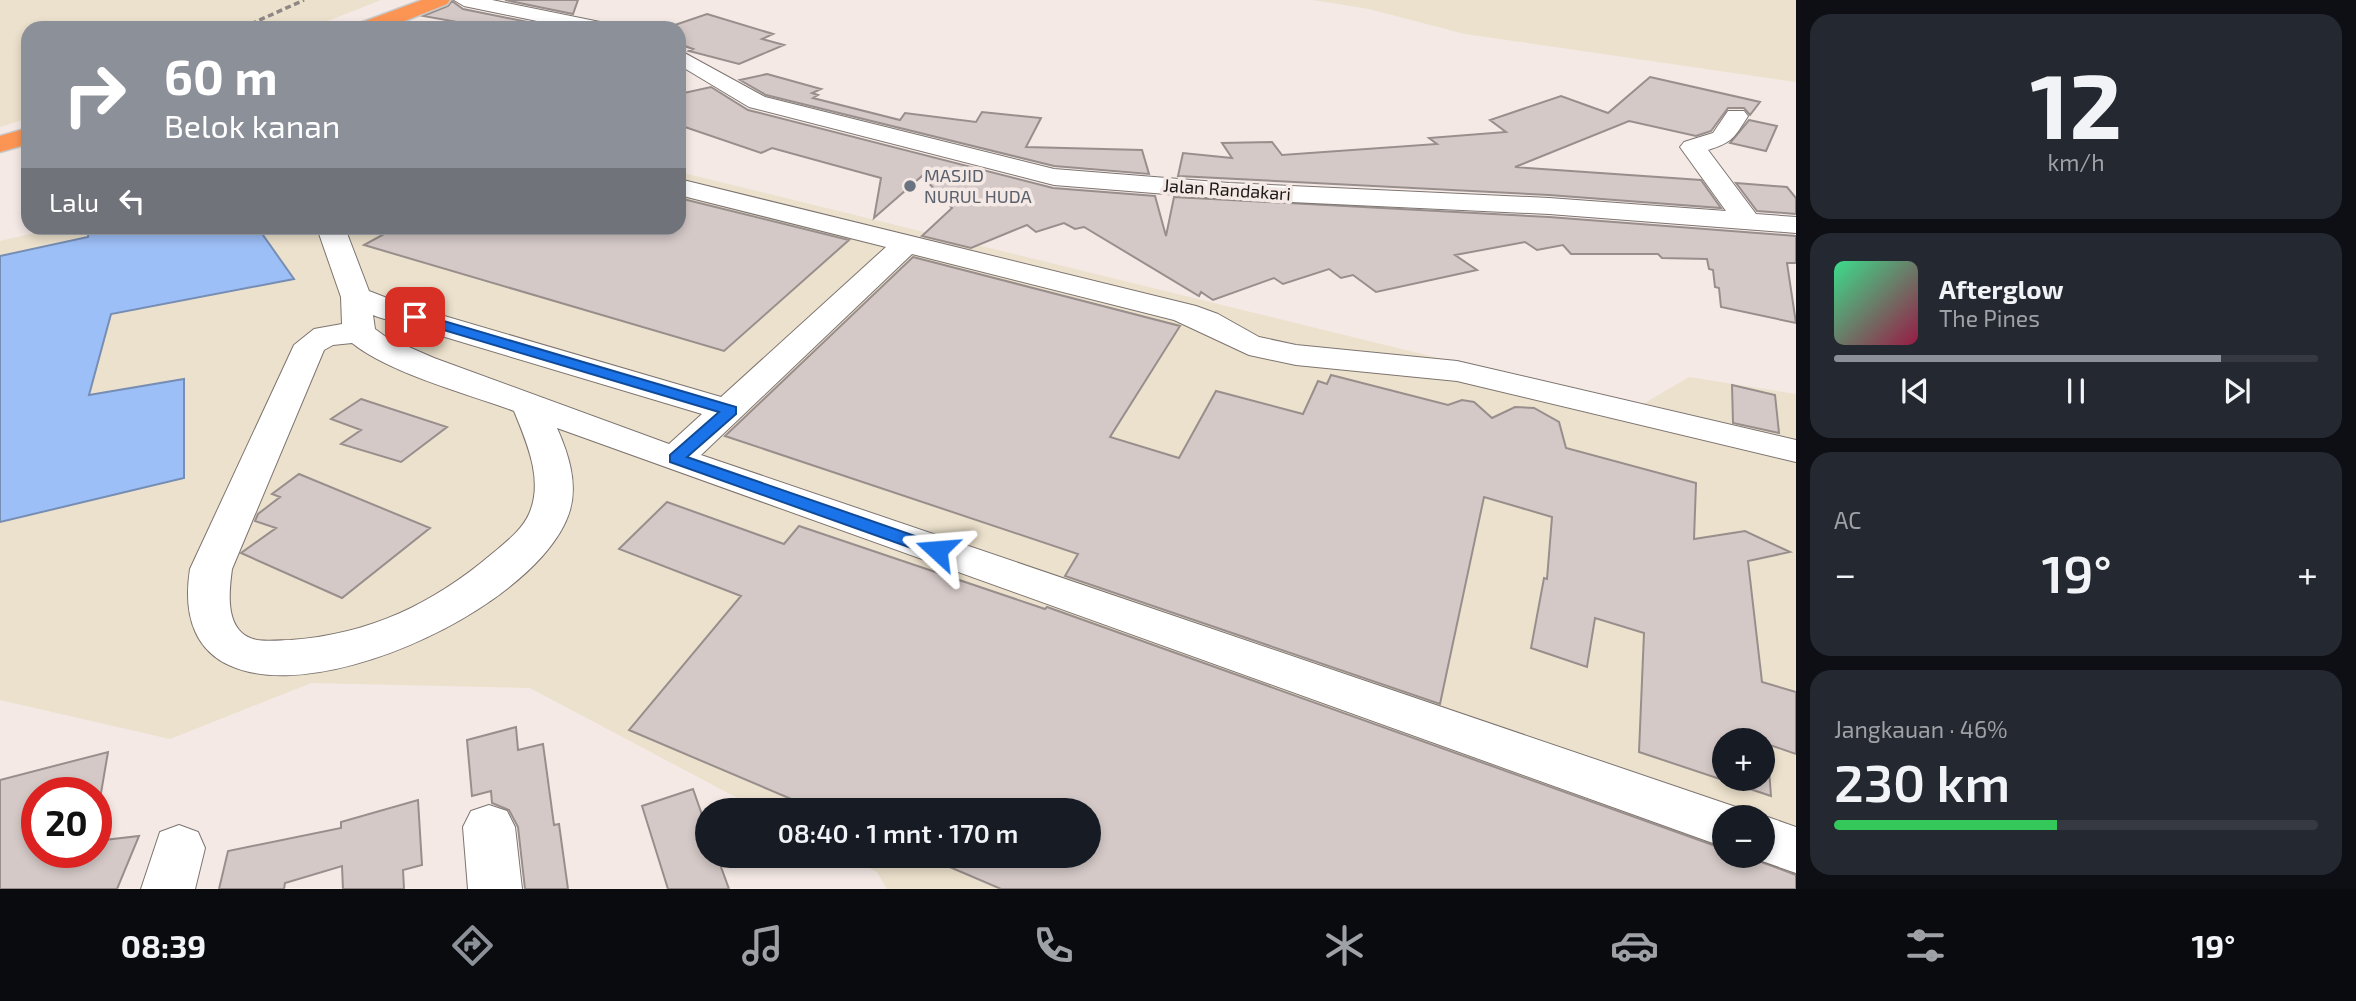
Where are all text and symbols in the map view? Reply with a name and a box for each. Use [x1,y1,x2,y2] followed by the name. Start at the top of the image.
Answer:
[164,46,278,105] text: 60 m
[2030,48,2122,157] text: 12
[49,49,140,140] icon: right
[164,106,340,144] text: Belok kanan
[2047,148,2105,176] text: km/h
[924,164,1033,207] place label: MASJID NURUL HUDA
[1162,174,1292,204] street label: Jalan Randakari
[902,178,918,194] marker: MASJID NURUL HUDA
[113,182,151,220] icon: left
[49,186,99,217] text: Lalu
[1939,273,2064,304] text: Afterglow
[385,287,445,347] pin
[396,298,434,336] icon: arrive
[1939,304,2040,332] text: The Pines
[1896,372,1934,410] icon: previous
[2057,372,2095,410] icon: pause
[2218,372,2256,410] icon: next
[1834,506,1861,534] text: AC
[900,513,974,587] position arrow
[2041,541,2112,603] text: 19°
[1834,550,1856,596] text: −
[2297,550,2318,596] text: +
[1834,715,2008,743] text: Jangkauan · 46%
[1712,728,1775,868] map controls
[1712,728,1775,791] button: +
[1834,750,2010,812] text: 230 km
[21,777,112,868] speed limit sign: 20
[1712,805,1775,868] button: −
[778,817,1018,848] text: 08:40 · 1 mnt · 170 m
[448,921,497,970] icon: directions
[738,921,787,970] icon: music
[1029,921,1078,970] icon: phone
[1320,921,1369,970] icon: climate
[1610,921,1659,970] icon: car
[1901,921,1950,970] icon: filters
[121,926,206,964] text: 08:39
[2191,926,2235,964] text: 19°

